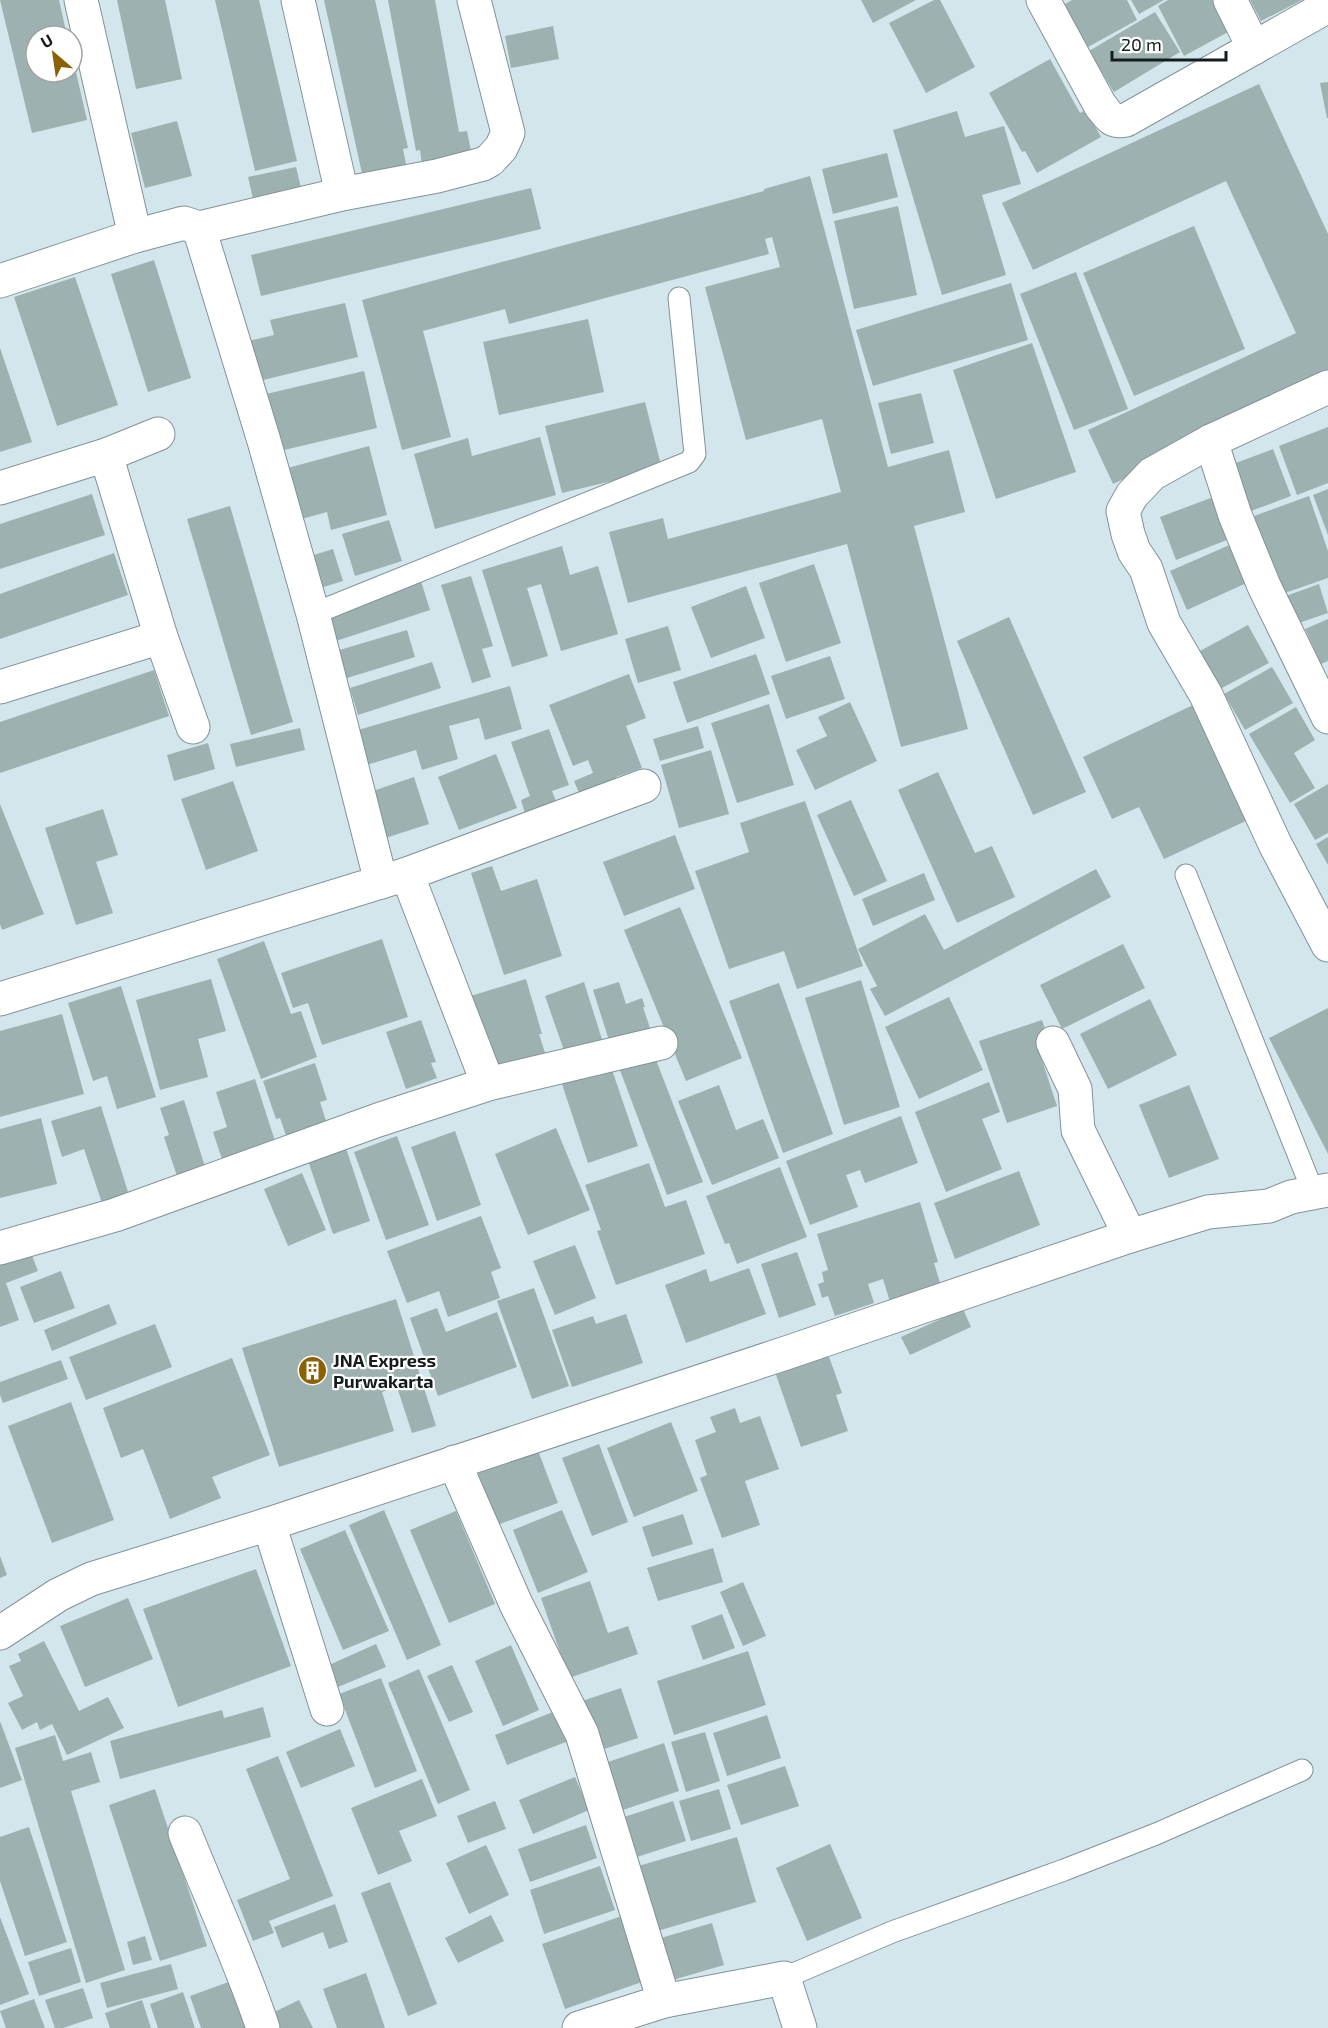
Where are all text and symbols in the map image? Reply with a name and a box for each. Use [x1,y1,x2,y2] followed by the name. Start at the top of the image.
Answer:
[24,24,84,84] north arrow
[1112,24,1226,62] scale bar
[37,29,56,51] text: U
[1121,33,1162,55] text: 20 m
[333,1349,436,1392] place label: JNA Express Purwakarta
[296,1354,328,1386] building icon: JNA Express Purwakarta

